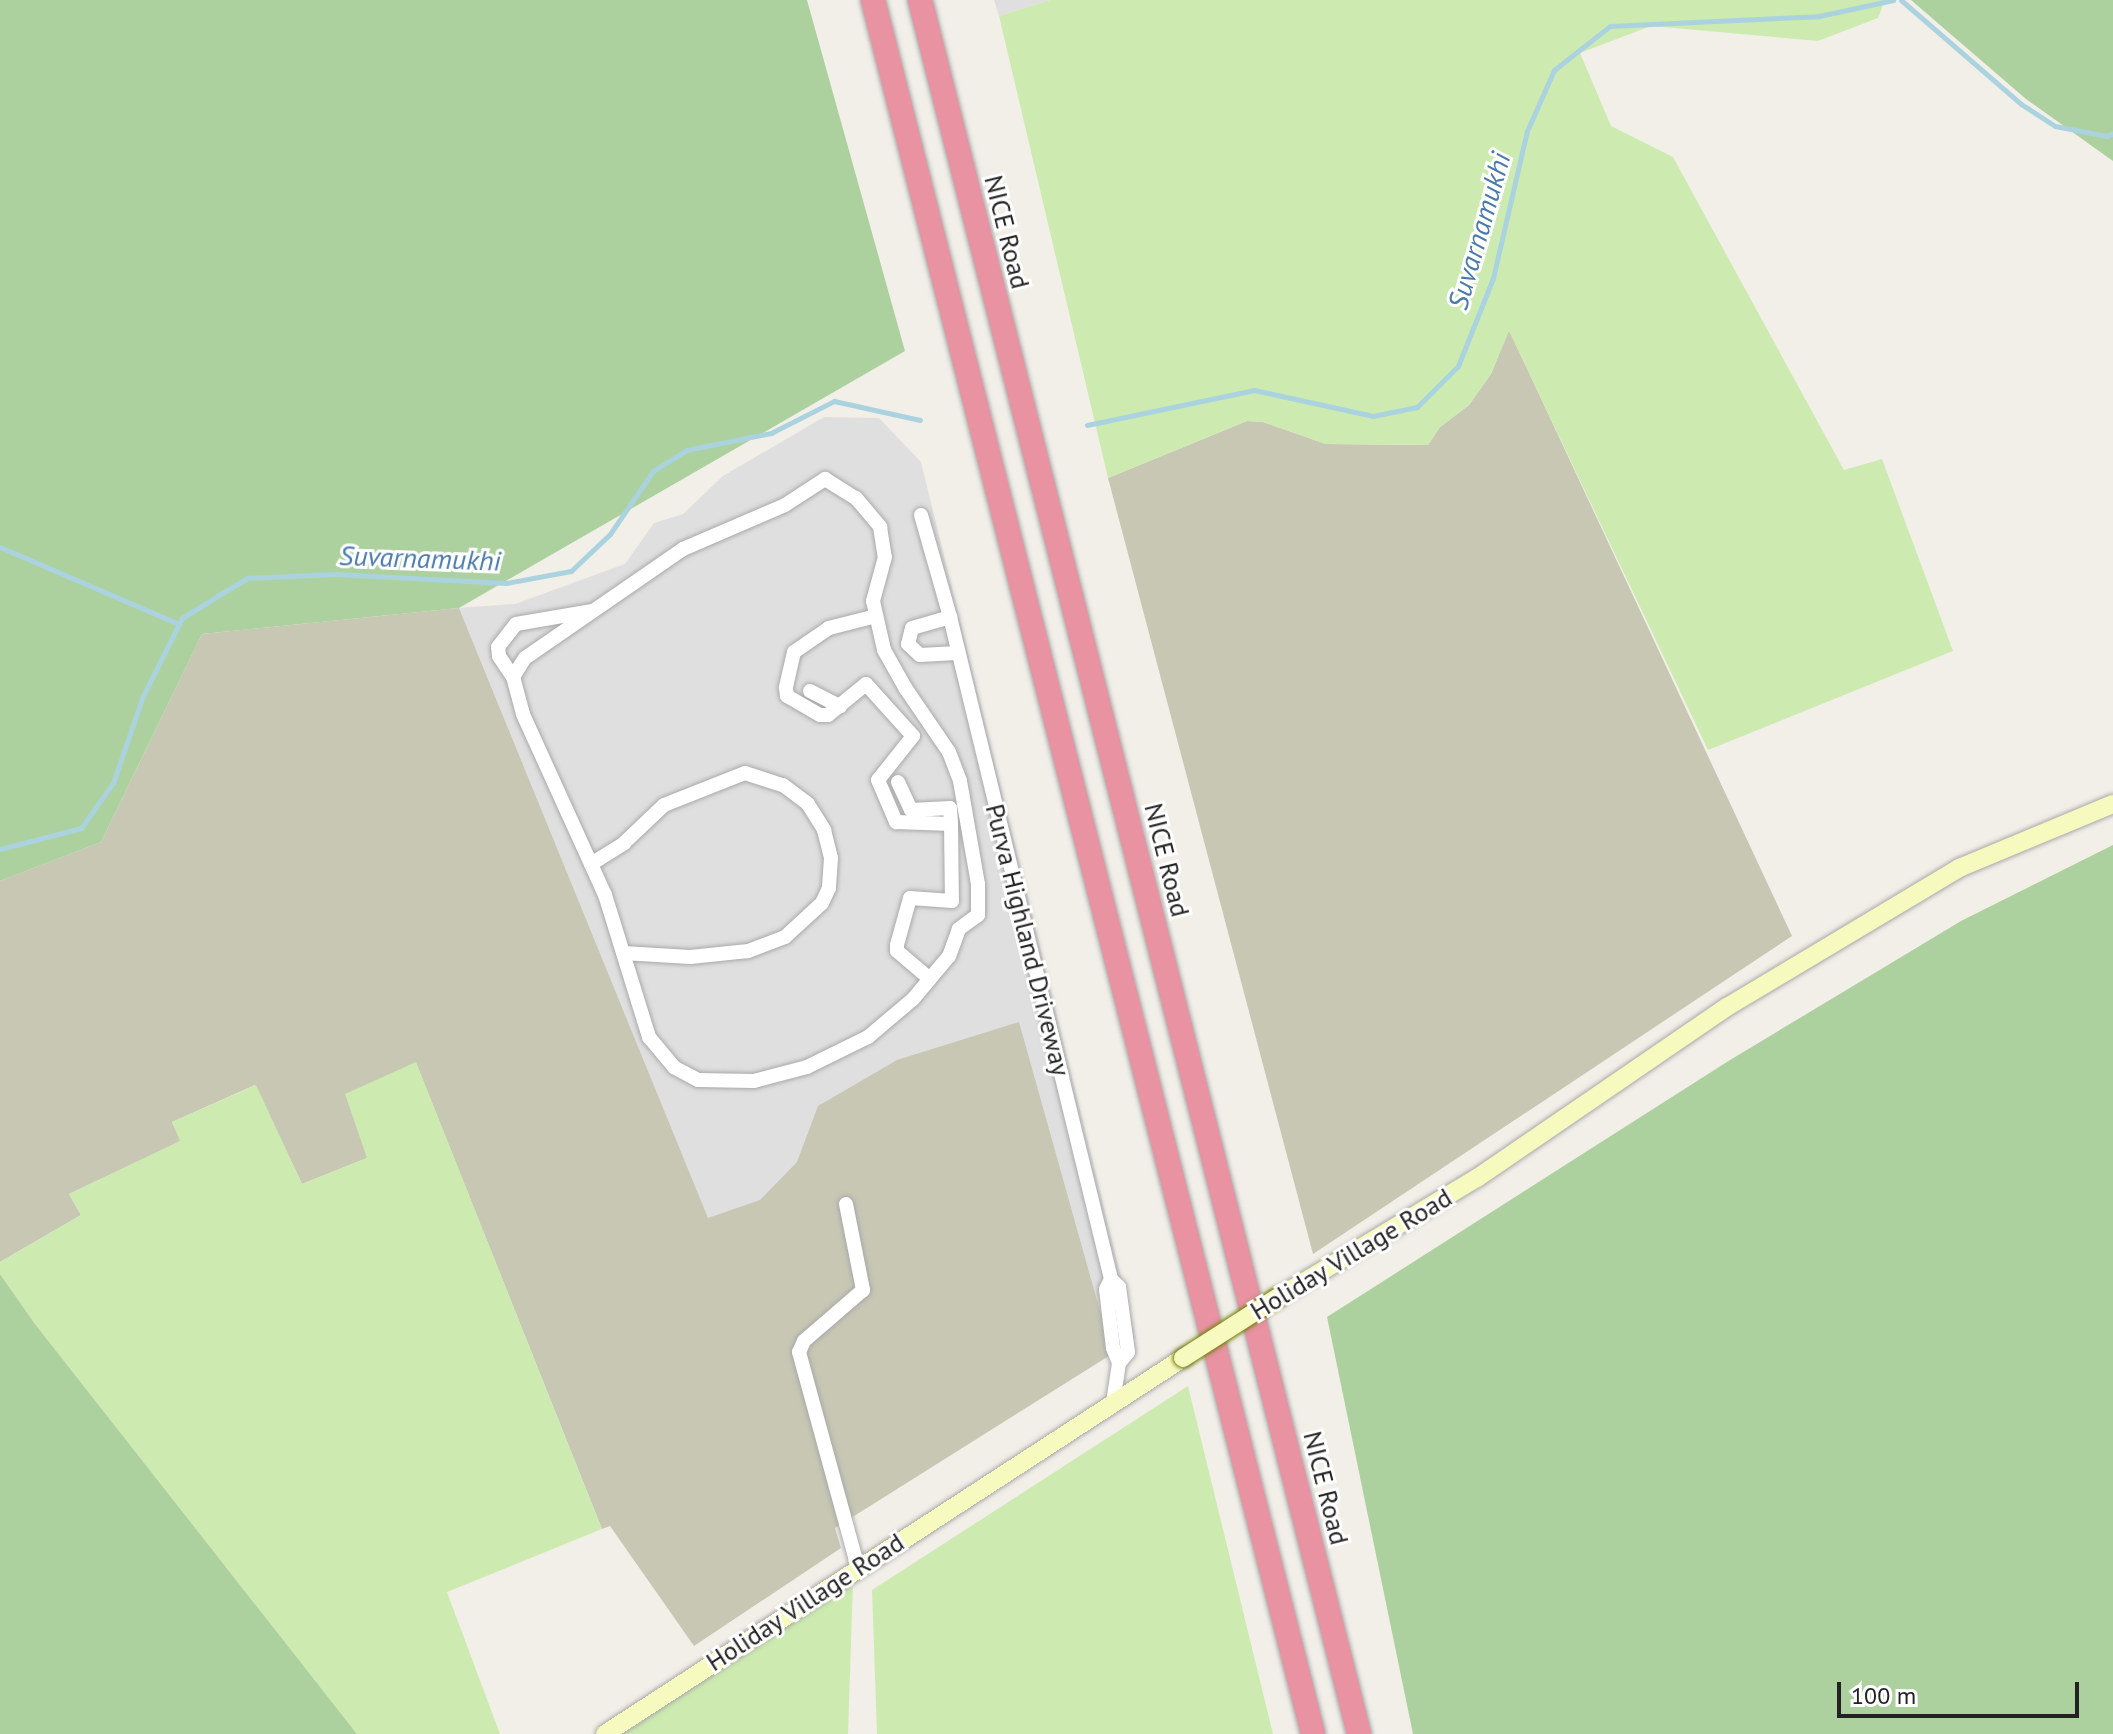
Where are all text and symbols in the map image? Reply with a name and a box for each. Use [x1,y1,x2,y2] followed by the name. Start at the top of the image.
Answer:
[1441,149,1517,313] water label: Suvarnamukhi
[978,172,1036,292] street label: NICE Road
[339,538,501,578] water label: Suvarnamukhi
[1138,800,1196,920] street label: NICE Road
[979,801,1077,1079] street label: Purva Highland Driveway
[1244,1181,1458,1327] street label: Holiday Village Road
[1297,1428,1355,1548] street label: NICE Road
[700,1526,910,1678] street label: Holiday Village Road
[1841,1666,2083,1716] scale bar
[1851,1680,1916,1711] text: 100 m

